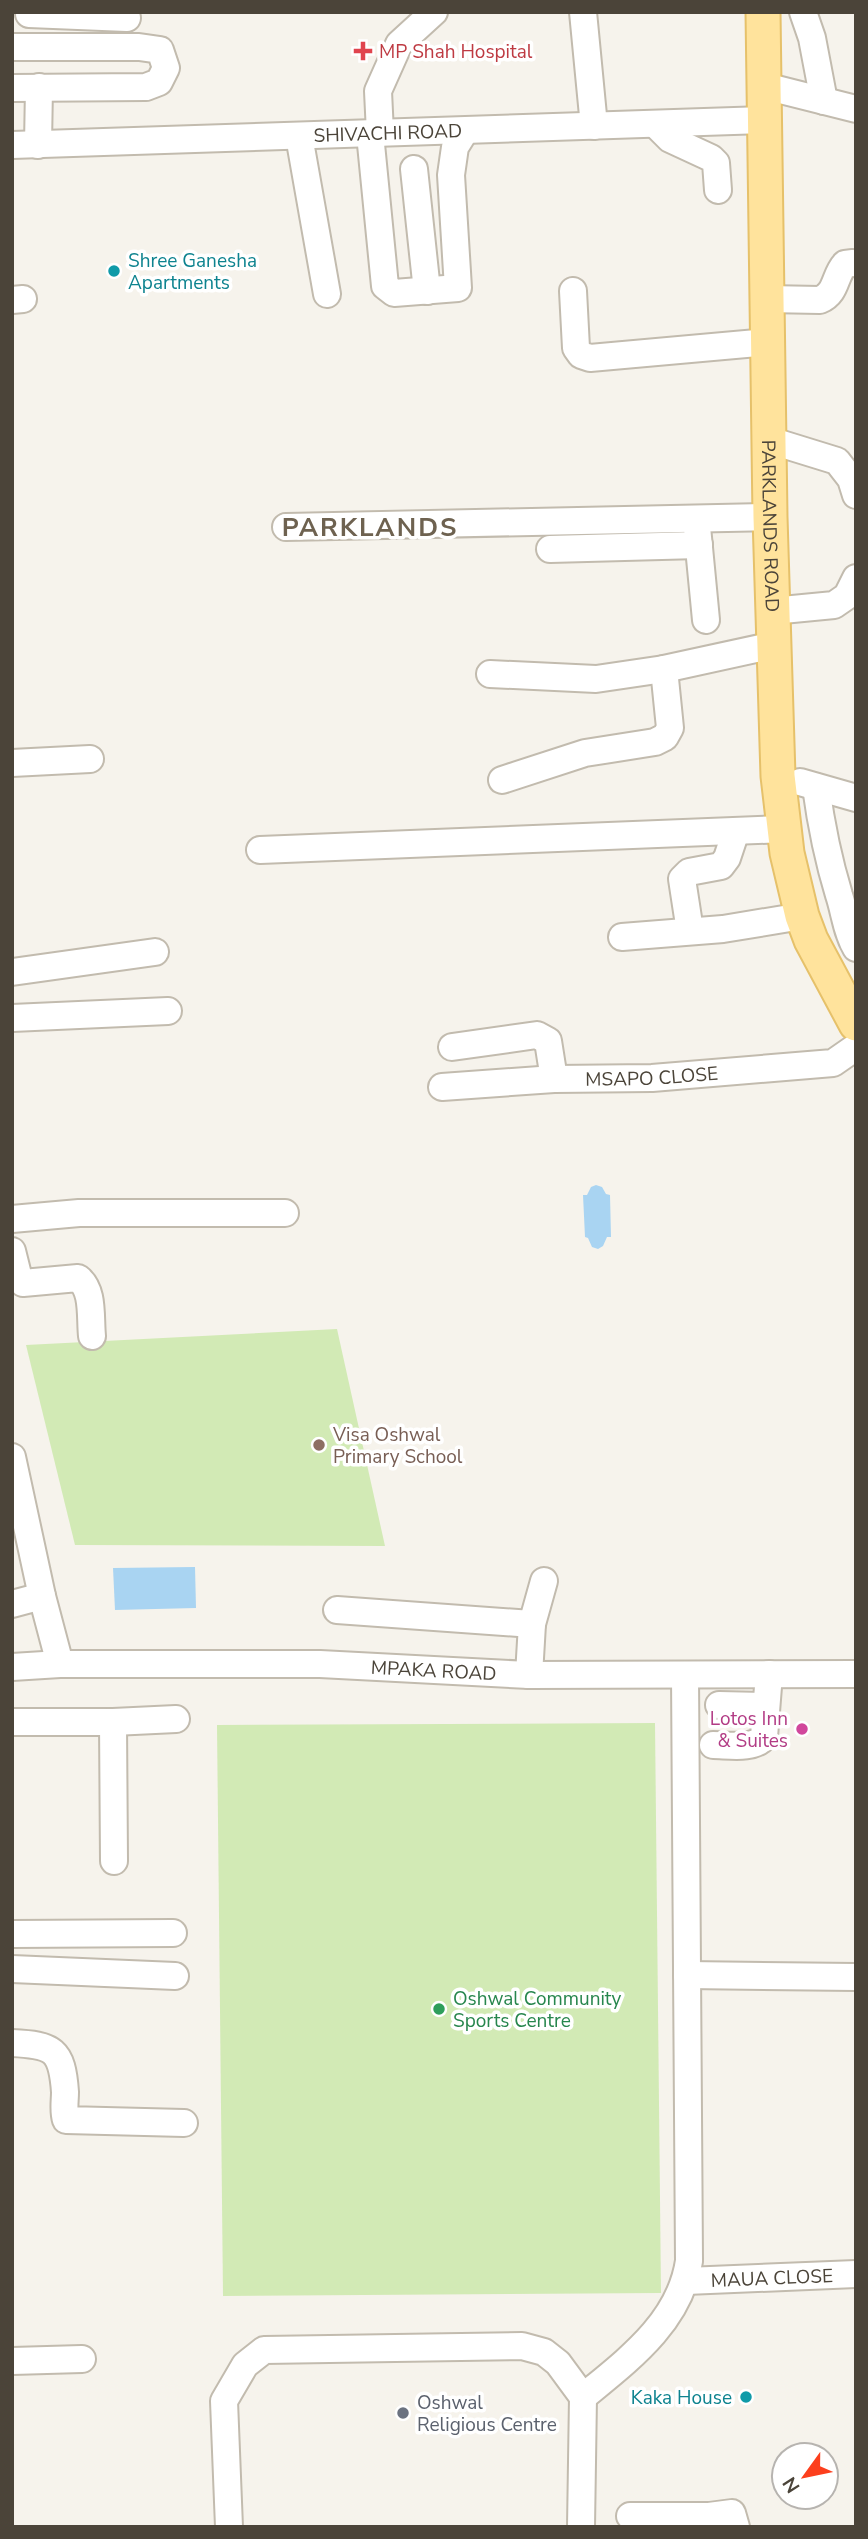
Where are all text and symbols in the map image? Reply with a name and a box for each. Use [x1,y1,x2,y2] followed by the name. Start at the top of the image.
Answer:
[379,39,533,65] place label: MP Shah Hospital
[353,41,373,61] marker: MP Shah Hospital
[313,118,463,149] street label: SHIVACHI ROAD
[128,248,257,296] place label: Shree Ganesha Apartments
[106,263,122,279] marker: Shree Ganesha Apartments
[755,439,785,613] street label: PARKLANDS ROAD
[282,510,458,545] district label: PARKLANDS
[585,1061,719,1093] street label: MSAPO CLOSE
[332,1422,463,1470] place label: Visa Oshwal Primary School
[311,1437,327,1453] marker: Visa Oshwal Primary School
[370,1655,497,1687] street label: MPAKA ROAD
[710,1706,788,1754] place label: Lotos Inn & Suites
[794,1721,810,1737] marker: Lotos Inn & Suites
[453,1986,622,2034] place label: Oshwal Community Sports Centre
[431,2001,447,2017] marker: Oshwal Community Sports Centre
[710,2263,834,2294] street label: MAUA CLOSE
[631,2385,732,2411] place label: Kaka House
[738,2389,754,2405] marker: Kaka House
[417,2390,557,2438] place label: Oshwal Religious Centre
[395,2405,411,2421] marker: Oshwal Religious Centre
[770,2441,840,2511] north arrow
[777,2472,806,2498] text: N

